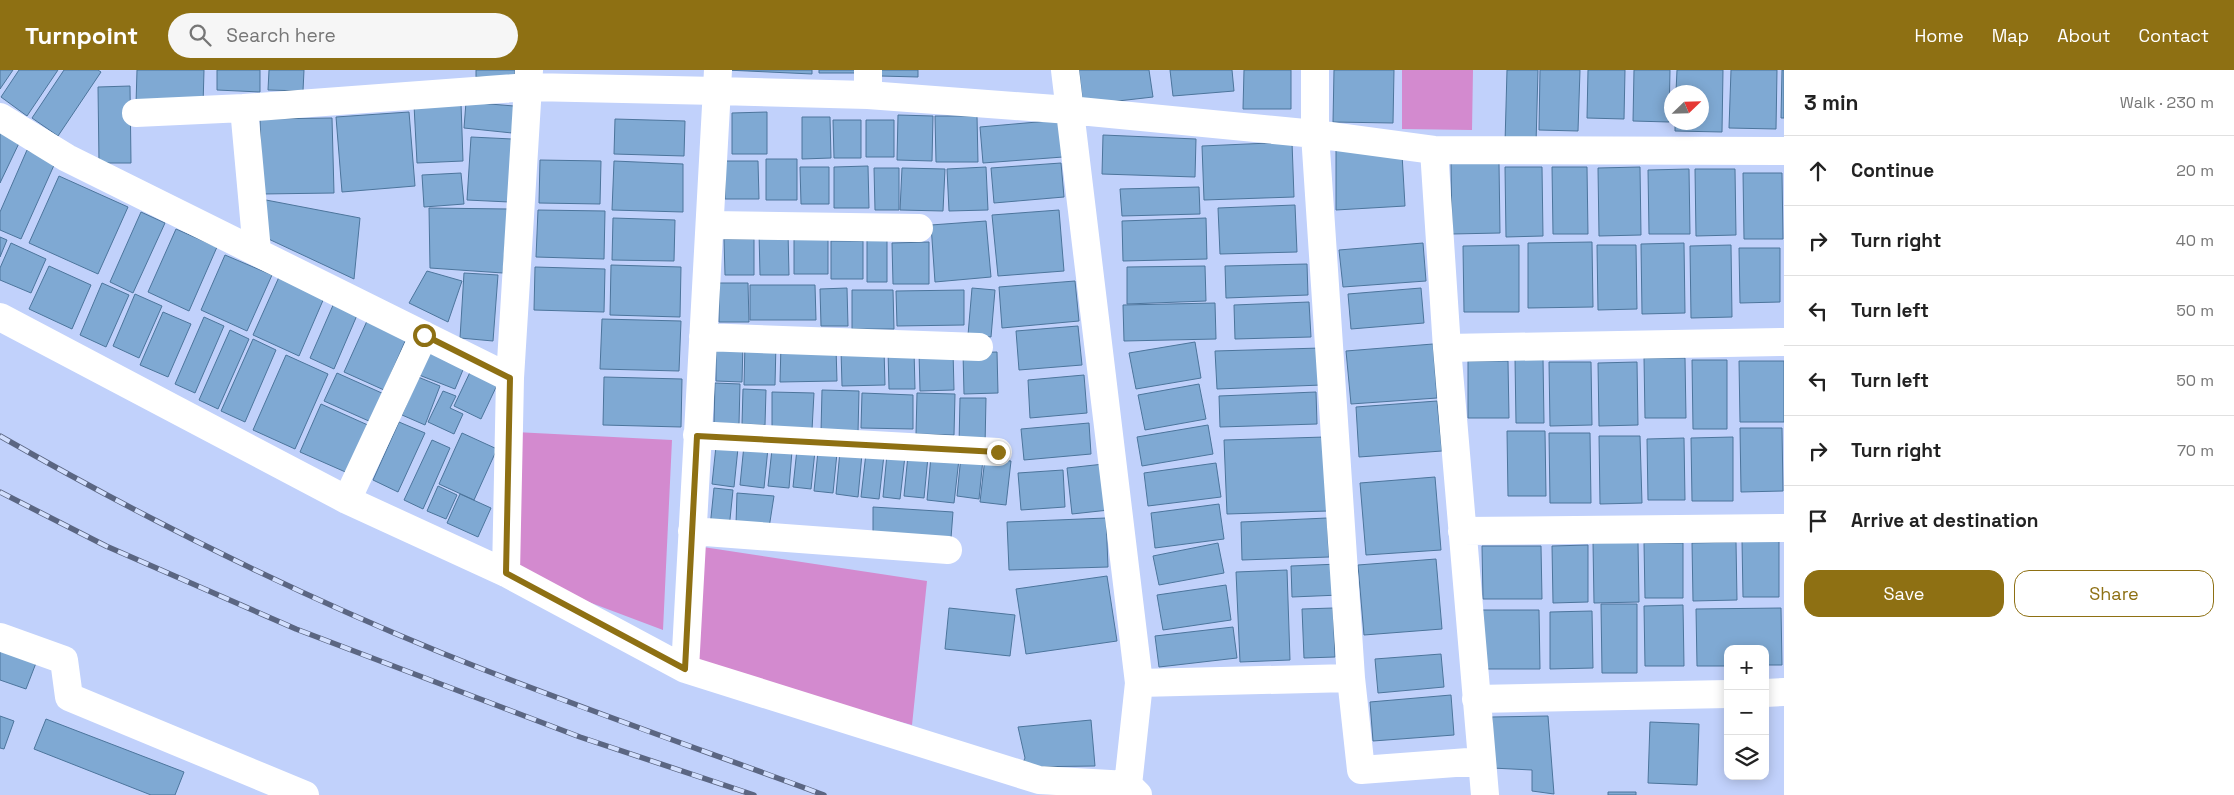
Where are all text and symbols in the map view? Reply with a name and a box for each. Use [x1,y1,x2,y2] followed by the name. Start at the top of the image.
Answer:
[168,13,518,58] search box
[25,20,138,51] text: Turnpoint
[186,21,214,49] icon: search
[226,23,336,48] text: Search here
[1915,24,1964,47] text: Home
[1992,24,2029,47] text: Map
[2057,24,2111,47] text: About
[2139,24,2209,47] text: Contact
[1664,85,1709,130] north arrow
[1804,89,1859,116] text: 3 min
[2120,92,2214,113] text: Walk · 230 m
[1804,157,1832,185] icon: ahead
[1851,158,1934,183] text: Continue
[2176,160,2214,181] text: 20 m
[1804,227,1832,255] icon: right
[1851,228,1941,253] text: Turn right
[2176,230,2214,251] text: 40 m
[1804,297,1832,325] icon: left
[1851,298,1929,323] text: Turn left
[2176,300,2214,321] text: 50 m
[413,324,436,347] route start
[1804,367,1832,395] icon: left
[1851,368,1929,393] text: Turn left
[2176,370,2214,391] text: 50 m
[1804,437,1832,465] icon: right
[1851,438,1941,463] text: Turn right
[2177,440,2214,461] text: 70 m
[987,441,1010,464] route end
[1804,507,1832,535] icon: arrive
[1851,508,2039,533] text: Arrive at destination
[1804,570,2004,617] button: Save
[2014,570,2214,617] button: Share
[1724,645,1769,780] map controls
[1724,645,1769,690] button: +
[1724,690,1769,735] button: −
[1724,735,1769,780] button: layers

